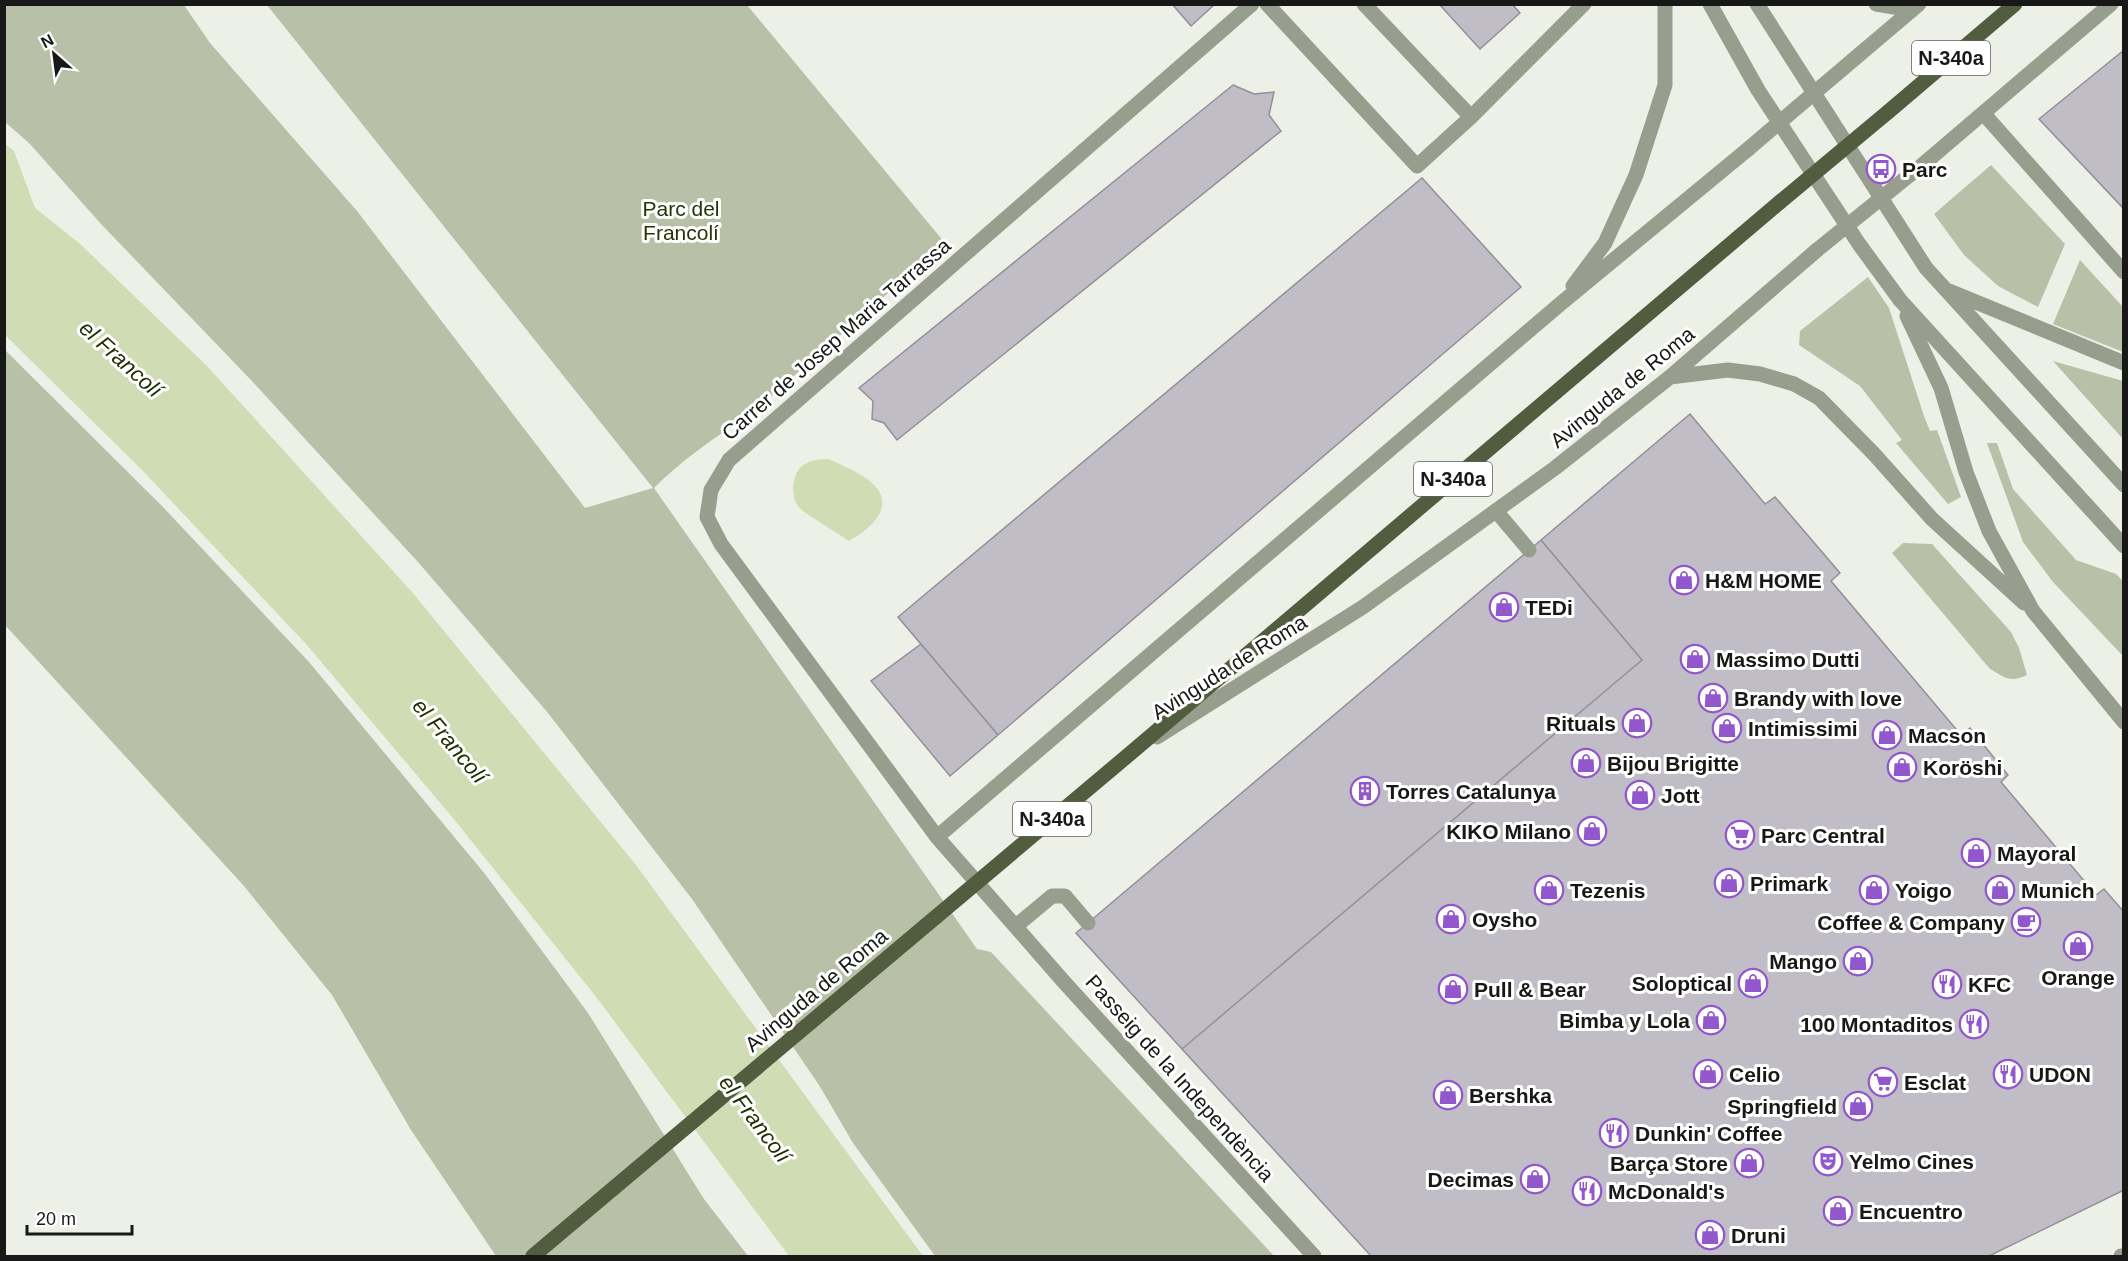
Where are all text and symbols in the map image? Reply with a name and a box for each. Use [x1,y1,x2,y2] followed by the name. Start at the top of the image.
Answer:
[24,24,84,84] north arrow
[38,31,56,51] text: N
[1912,41,1990,75] road number: N-340a
[1865,153,1897,185] bus stop icon: Parc
[1902,158,1948,181] place label: Parc
[642,197,720,244] park label: Parc del Francolí
[717,233,955,444] street label: Carrer de Josep Maria Tarrassa
[74,315,169,404] water label: el Francolí
[1546,322,1699,452] street label: Avinguda de Roma
[1414,462,1492,496] road number: N-340a
[1668,564,1700,596] shop icon: H&M HOME
[1705,569,1822,592] place label: H&M HOME
[1488,591,1520,623] shop icon: TEDi
[1525,596,1573,619] place label: TEDi
[1147,610,1311,724] street label: Avinguda de Roma
[1679,643,1711,675] shop icon: Massimo Dutti
[1716,648,1860,671] place label: Massimo Dutti
[1697,682,1729,714] shop icon: Brandy with love
[1734,687,1902,710] place label: Brandy with love
[407,694,494,790] water label: el Francolí
[1621,707,1653,739] shop icon: Rituals
[1546,712,1616,735] place label: Rituals
[1711,712,1743,744] shop icon: Intimissimi
[1748,717,1858,740] place label: Intimissimi
[1871,719,1903,751] shop icon: Macson
[1908,724,1986,747] place label: Macson
[1570,747,1602,779] shop icon: Bijou Brigitte
[1886,751,1918,783] shop icon: Koröshi
[1607,752,1739,775] place label: Bijou Brigitte
[1923,756,2002,779] place label: Koröshi
[1349,775,1381,807] building icon: Torres Catalunya
[1624,779,1656,811] shop icon: Jott
[1386,780,1556,803] place label: Torres Catalunya
[1661,784,1700,807] place label: Jott
[1013,802,1091,836] road number: N-340a
[1576,815,1608,847] shop icon: KIKO Milano
[1724,819,1756,851] supermarket icon: Parc Central
[1446,820,1571,843] place label: KIKO Milano
[1761,824,1885,847] place label: Parc Central
[1960,837,1992,869] shop icon: Mayoral
[1997,842,2076,865] place label: Mayoral
[1713,867,1745,899] shop icon: Primark
[1750,872,1829,895] place label: Primark
[1533,874,1565,906] shop icon: Tezenis
[1858,874,1890,906] shop icon: Yoigo
[1984,874,2016,906] shop icon: Munich
[1570,879,1645,902] place label: Tezenis
[1895,879,1952,902] place label: Yoigo
[2021,879,2095,902] place label: Munich
[1435,903,1467,935] shop icon: Oysho
[2010,906,2042,938] cafe icon: Coffee & Company
[1472,908,1537,931] place label: Oysho
[1817,911,2005,934] place label: Coffee & Company
[740,924,892,1056] street label: Avinguda de Roma
[2062,930,2094,962] shop icon: Orange
[1842,945,1874,977] shop icon: Mango
[1769,950,1837,973] place label: Mango
[2041,966,2115,989] place label: Orange
[1737,967,1769,999] shop icon: Soloptical
[1931,968,1963,1000] restaurant icon: KFC
[1081,970,1279,1186] street label: Passeig de la Independència
[1632,972,1732,995] place label: Soloptical
[1437,973,1469,1005] shop icon: Pull & Bear
[1968,973,2011,996] place label: KFC
[1474,978,1586,1001] place label: Pull & Bear
[1695,1004,1727,1036] shop icon: Bimba y Lola
[1958,1008,1990,1040] restaurant icon: 100 Montaditos
[1559,1009,1690,1032] place label: Bimba y Lola
[1800,1013,1953,1036] place label: 100 Montaditos
[1692,1058,1724,1090] shop icon: Celio
[1992,1058,2024,1090] restaurant icon: UDON
[1729,1063,1780,1086] place label: Celio
[2029,1063,2091,1086] place label: UDON
[1867,1066,1899,1098] supermarket icon: Esclat
[714,1070,797,1169] water label: el Francolí
[1904,1071,1966,1094] place label: Esclat
[1432,1079,1464,1111] shop icon: Bershka
[1469,1084,1552,1107] place label: Bershka
[1842,1090,1874,1122] shop icon: Springfield
[1727,1095,1837,1118] place label: Springfield
[1598,1117,1630,1149] restaurant icon: Dunkin' Coffee
[1635,1122,1782,1145] place label: Dunkin' Coffee
[1812,1145,1844,1177] theatre icon: Yelmo Cines
[1733,1147,1765,1179] shop icon: Barça Store
[1849,1150,1974,1173] place label: Yelmo Cines
[1610,1152,1728,1175] place label: Barça Store
[1519,1163,1551,1195] shop icon: Decimas
[1428,1168,1514,1191] place label: Decimas
[1571,1175,1603,1207] restaurant icon: McDonald's
[1608,1180,1725,1203] place label: McDonald's
[1822,1195,1854,1227] shop icon: Encuentro
[27,1198,132,1236] scale bar
[1859,1200,1963,1223] place label: Encuentro
[36,1209,76,1229] text: 20 m
[1694,1219,1726,1251] shop icon: Druni
[1731,1224,1786,1247] place label: Druni

